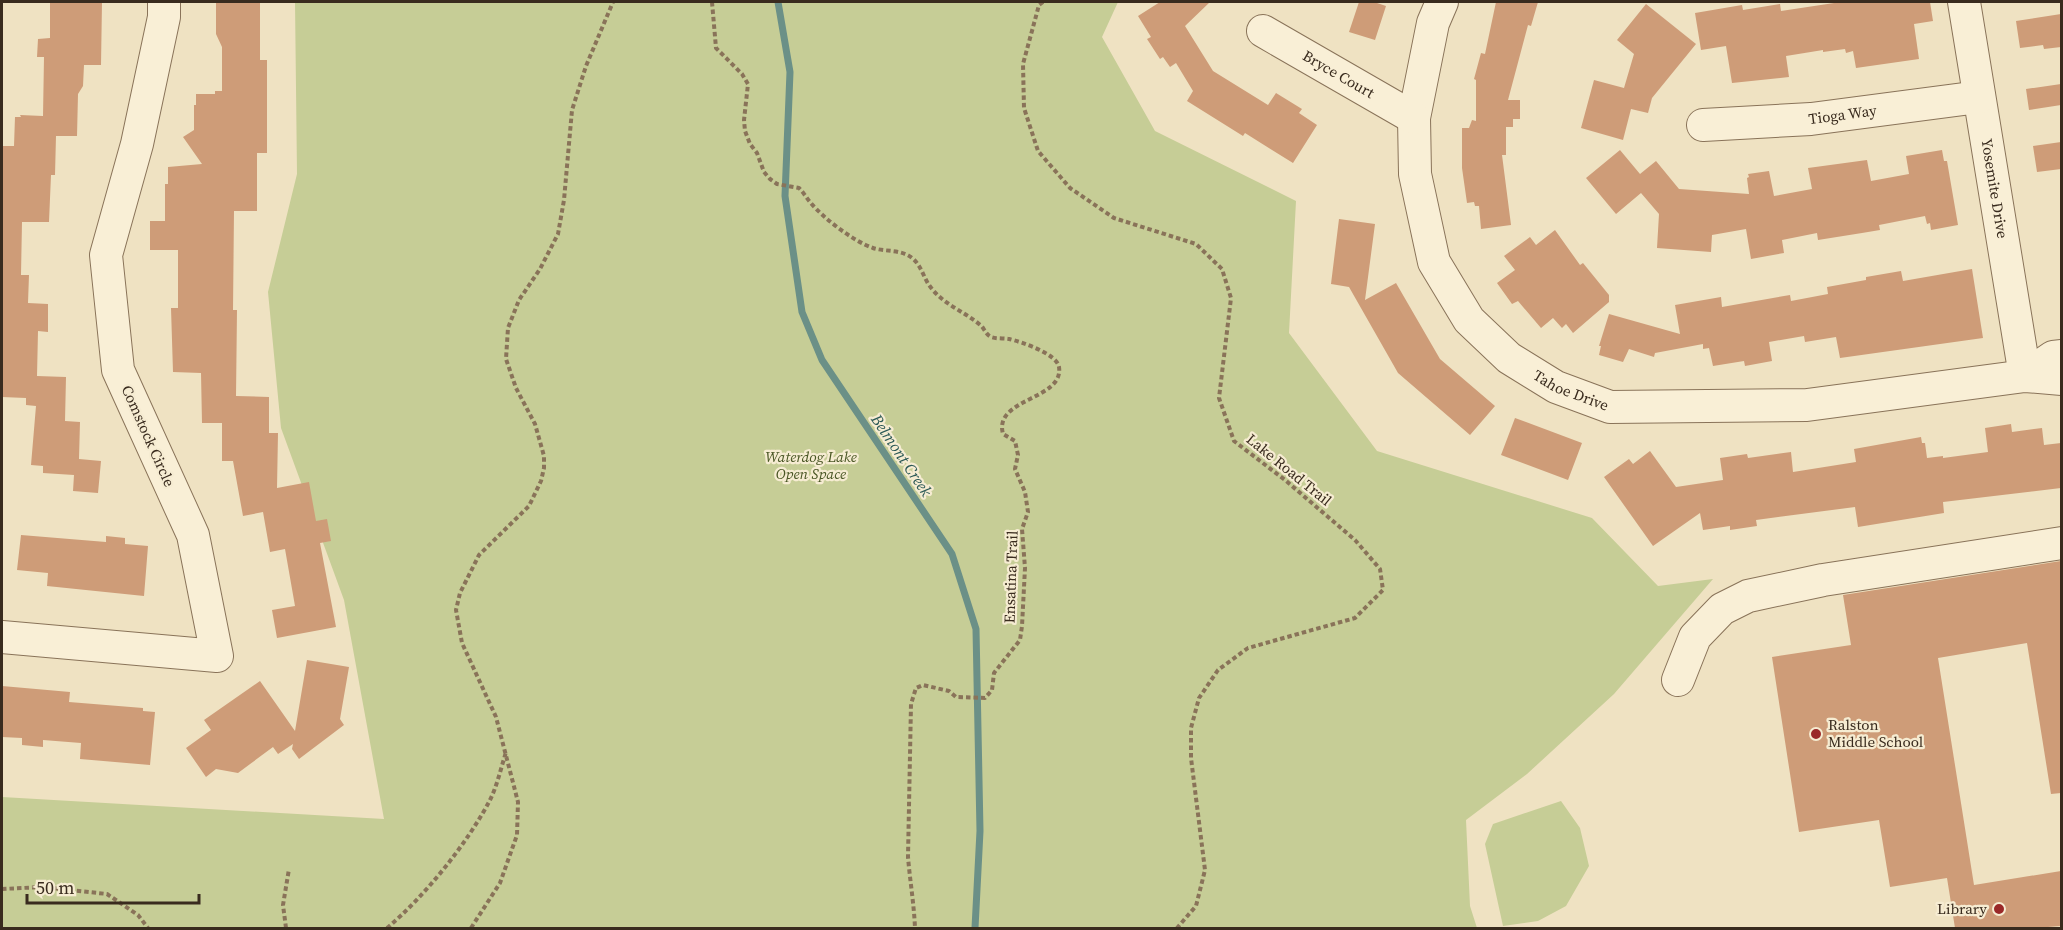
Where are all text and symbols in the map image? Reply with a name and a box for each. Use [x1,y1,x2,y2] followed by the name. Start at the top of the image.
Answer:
[1299,45,1378,103] street label: Bryce Court
[1807,99,1878,129] street label: Tioga Way
[1976,137,2013,240] street label: Yosemite Drive
[1529,364,1612,416] street label: Tahoe Drive
[117,382,180,490] street label: Comstock Circle
[866,409,938,501] water label: Belmont Creek
[1242,429,1337,511] street label: Lake Road Trail
[765,446,857,484] park label: Waterdog Lake Open Space
[998,530,1023,624] street label: Ensatina Trail
[1828,714,1924,752] place label: Ralston Middle School
[1809,727,1823,741] marker: Ralston Middle School
[27,867,200,905] scale bar
[36,875,74,900] text: 50 m
[1937,898,1987,919] place label: Library
[1992,902,2006,916] marker: Library

